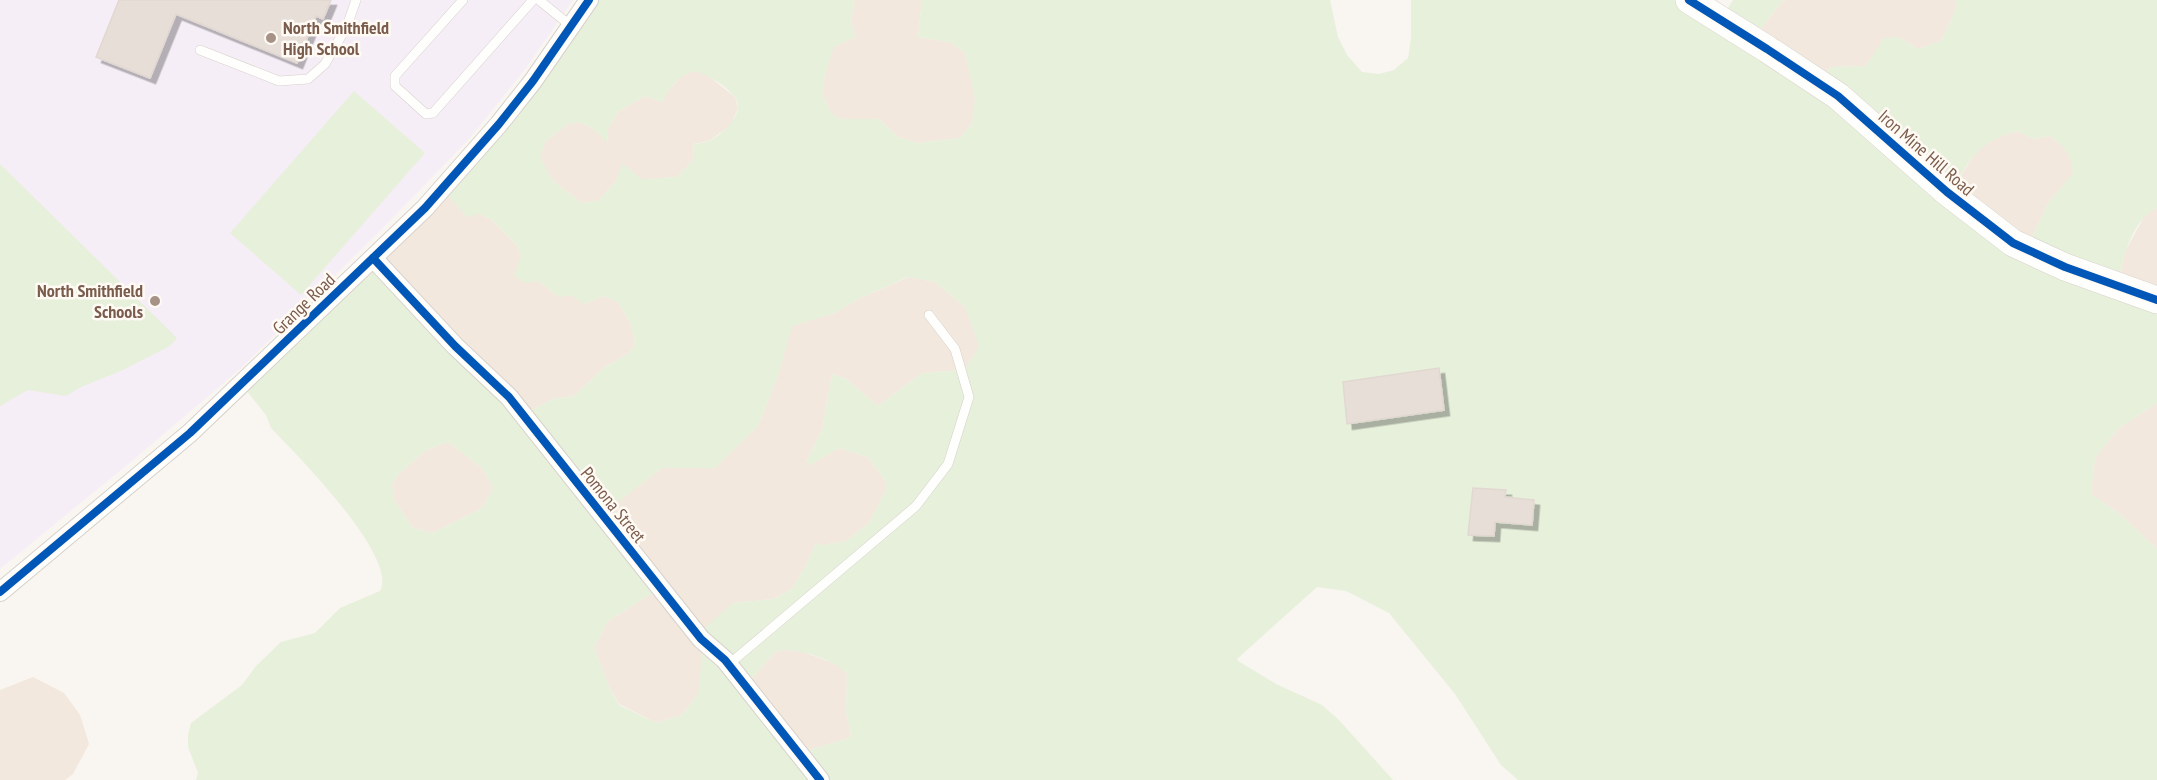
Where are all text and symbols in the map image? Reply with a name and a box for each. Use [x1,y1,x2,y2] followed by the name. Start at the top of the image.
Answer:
[283,16,389,60] place label: North Smithfield High School
[264,31,278,45] marker: North Smithfield High School
[1874,105,1979,201] street label: Iron Mine Hill Road
[267,268,340,339] street label: Grange Road
[37,279,143,323] place label: North Smithfield Schools
[148,294,162,308] marker: North Smithfield Schools
[576,462,651,547] street label: Pomona Street

